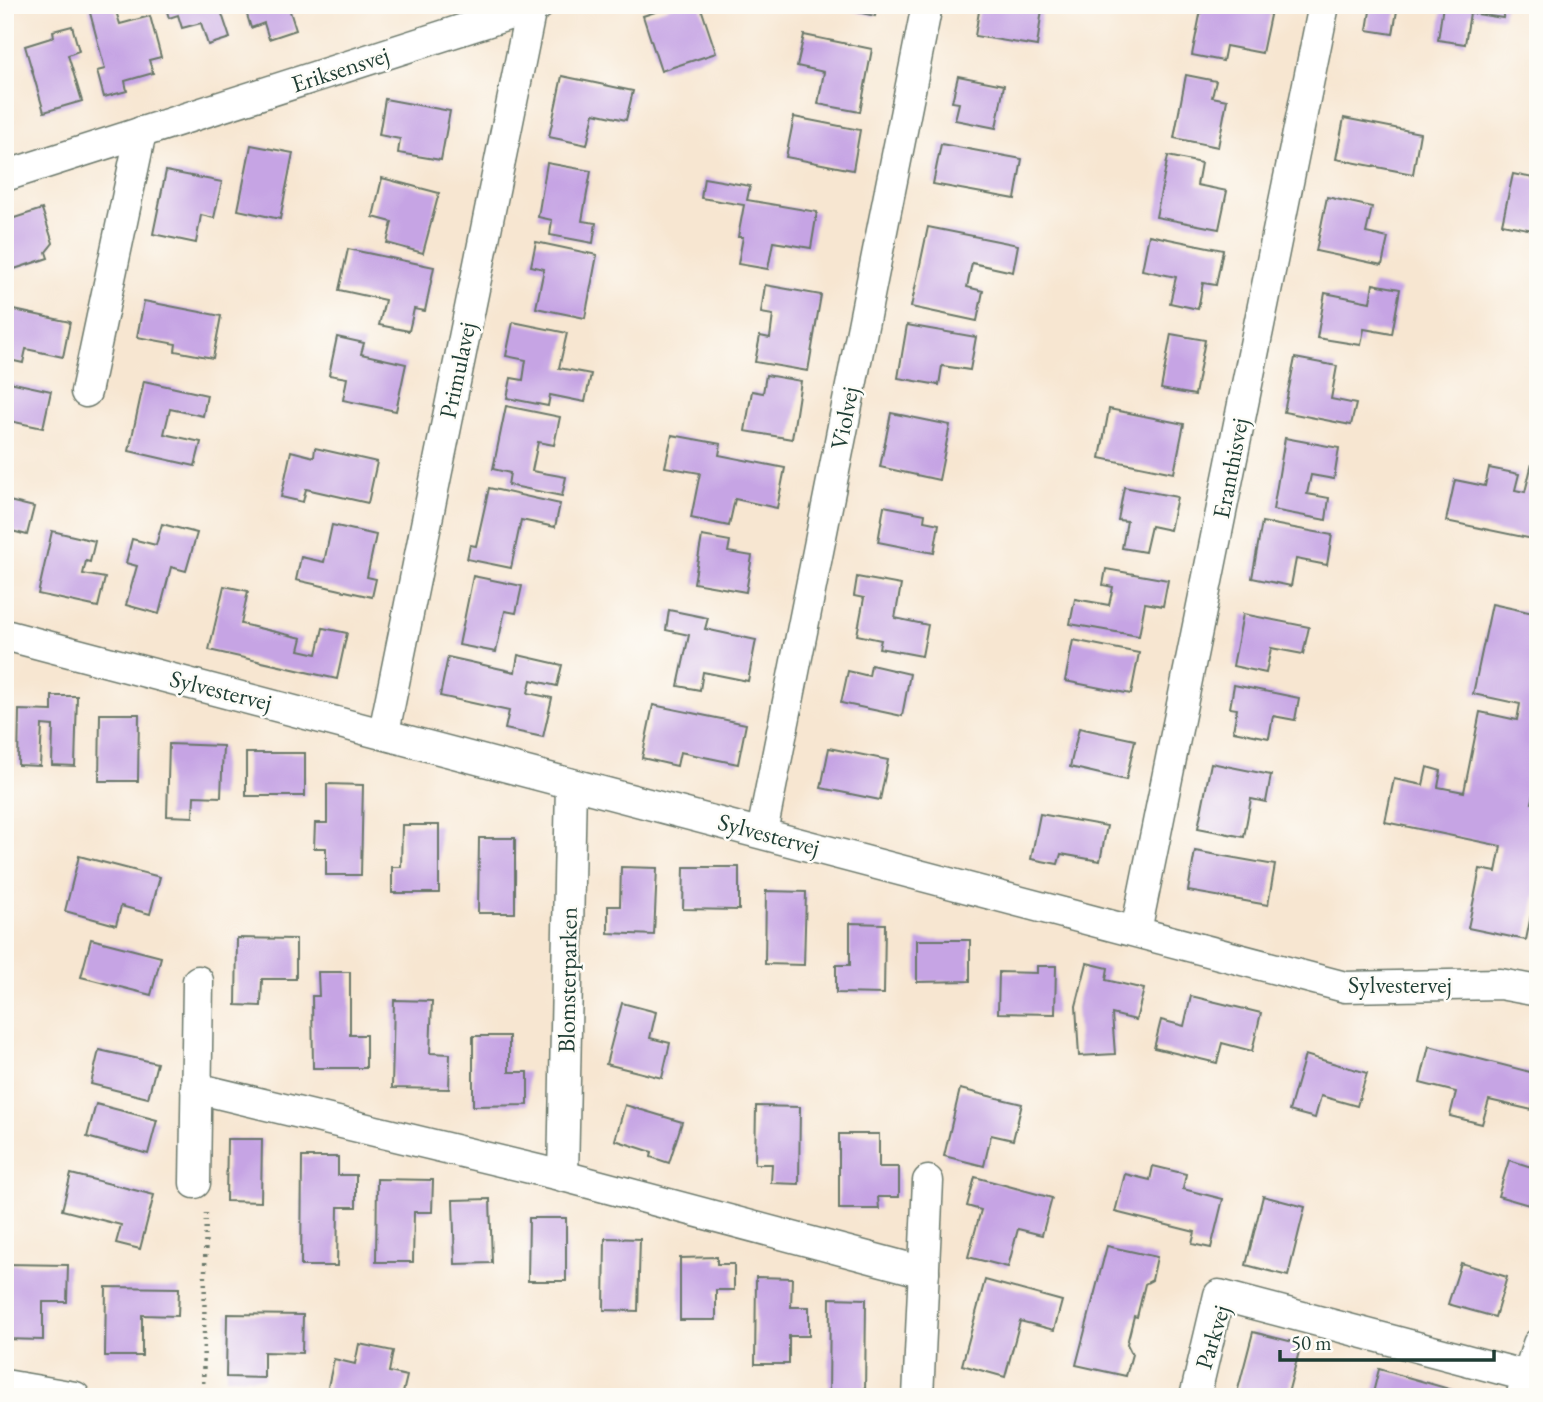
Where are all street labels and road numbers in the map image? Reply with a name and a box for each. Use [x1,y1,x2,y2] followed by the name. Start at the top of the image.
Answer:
[287,39,393,99] street label: Eriksensvej
[432,319,482,421] street label: Primulavej
[823,384,865,452] street label: Violvej
[1205,415,1255,521] street label: Eranthisvej
[167,662,275,718] street label: Sylvestervej
[715,806,823,862] street label: Sylvestervej
[550,906,584,1053] street label: Blomsterparken
[1348,969,1452,1000] street label: Sylvestervej
[1188,1301,1236,1373] street label: Parkvej

